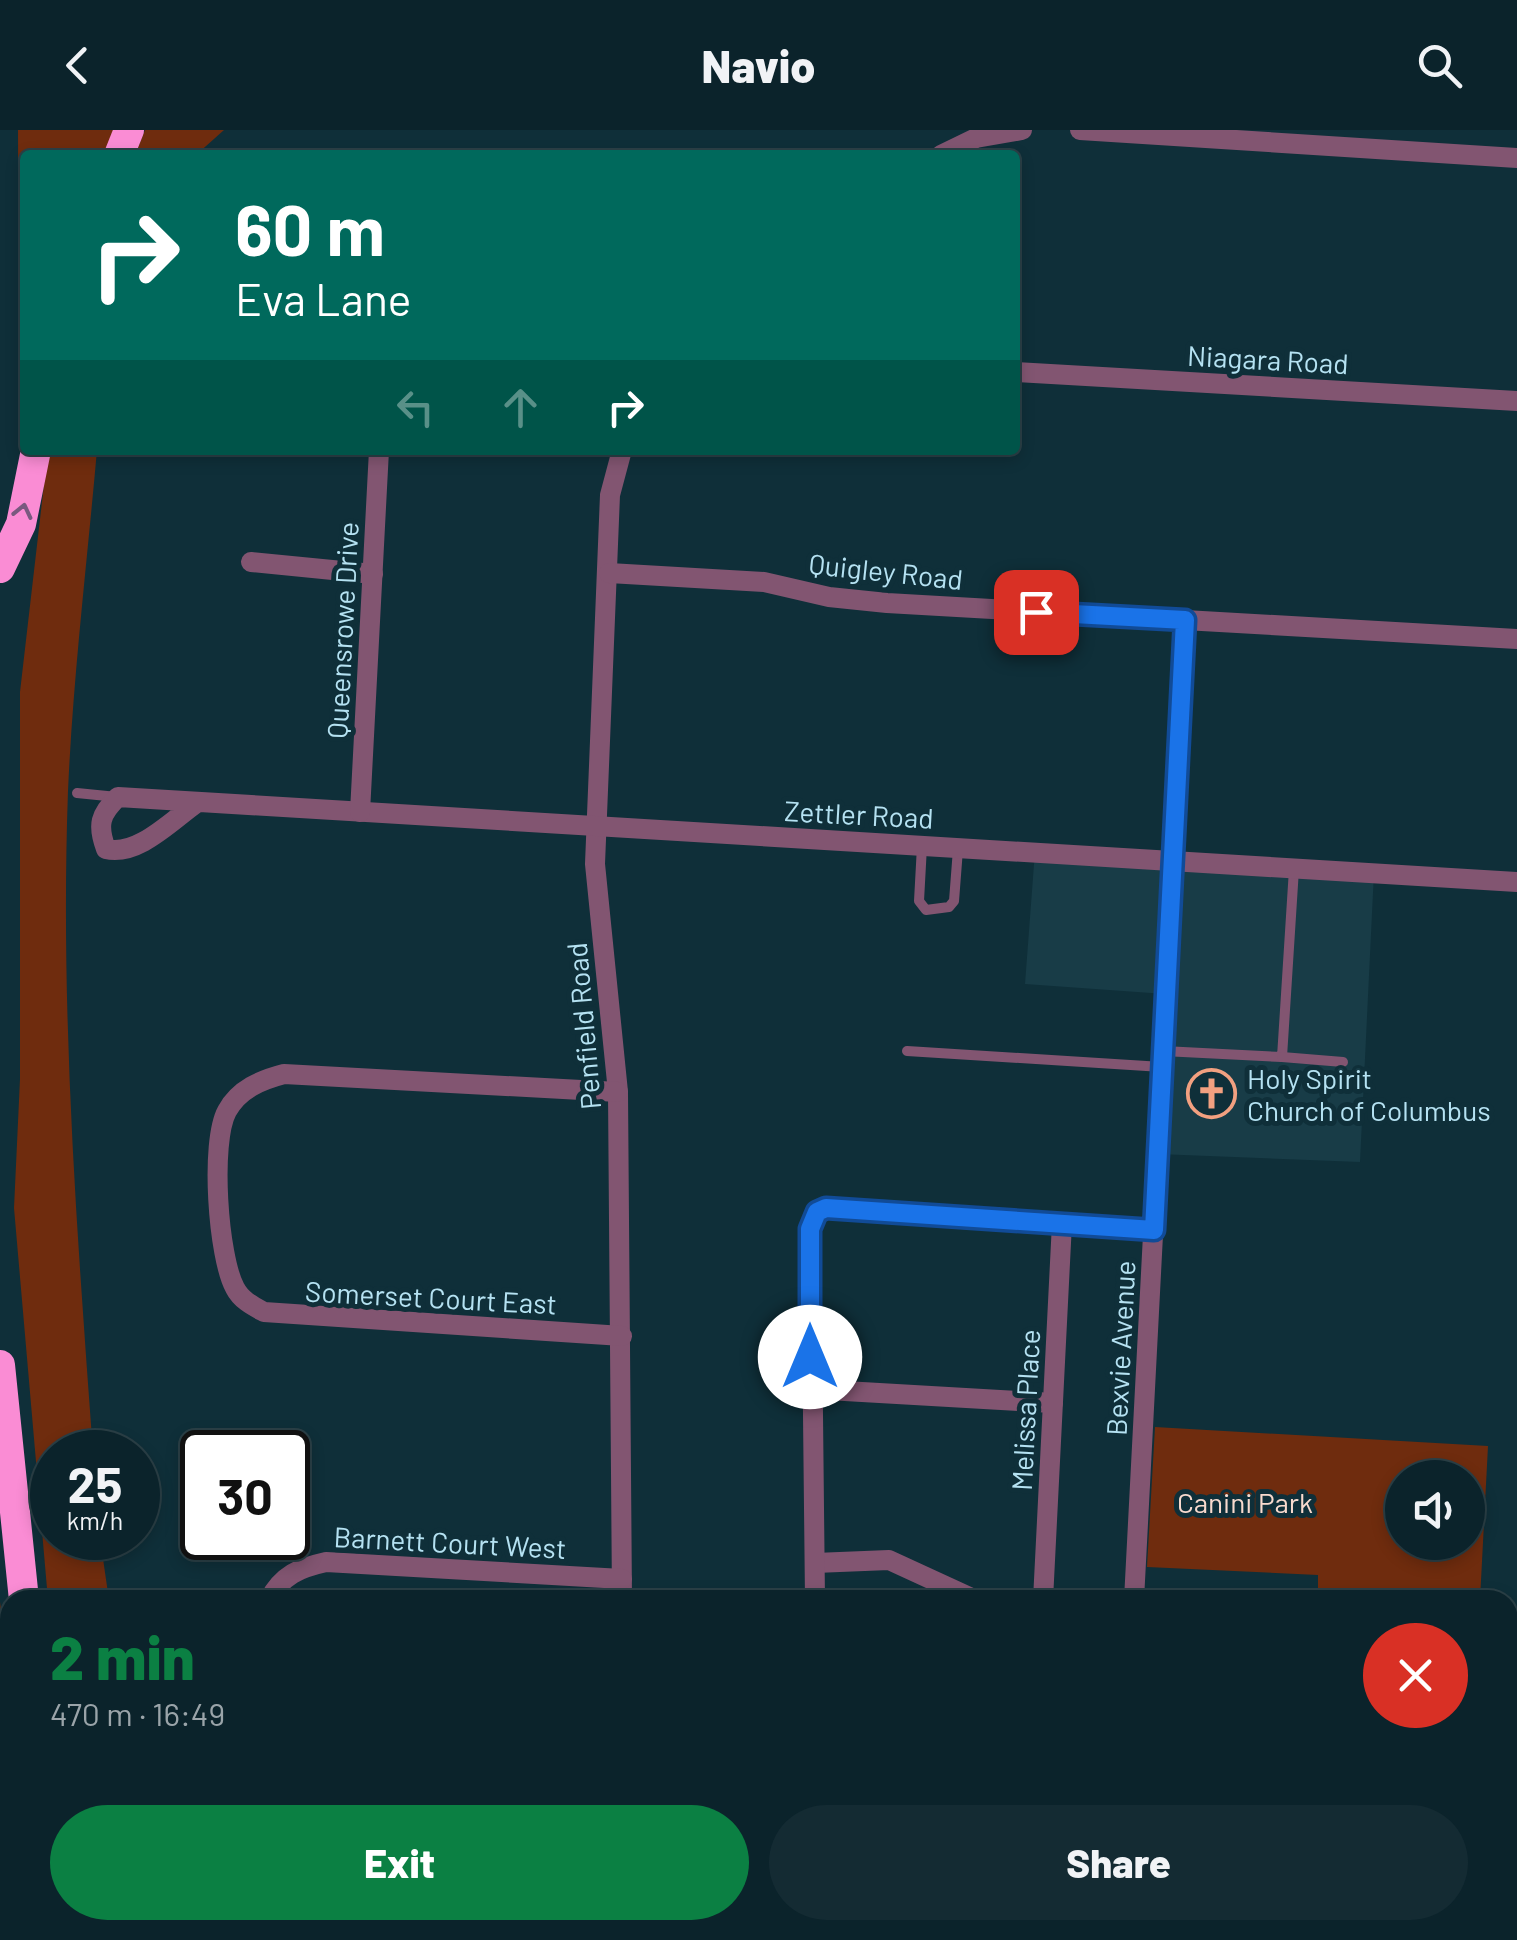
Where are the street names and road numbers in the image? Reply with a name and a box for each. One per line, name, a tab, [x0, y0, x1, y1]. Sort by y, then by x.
street label: Niagara Road	[1186, 338, 1350, 380]
street label: Queensrowe Drive	[319, 521, 365, 739]
street label: Quigley Road	[807, 546, 965, 596]
street label: Zettler Road	[783, 793, 935, 835]
street label: Penfield Road	[559, 941, 607, 1111]
street label: Bexvie Avenue	[1098, 1260, 1142, 1436]
street label: Somerset Court East	[304, 1273, 558, 1321]
street label: Melissa Place	[1004, 1328, 1046, 1492]
street label: Barnett Court West	[333, 1519, 567, 1565]

